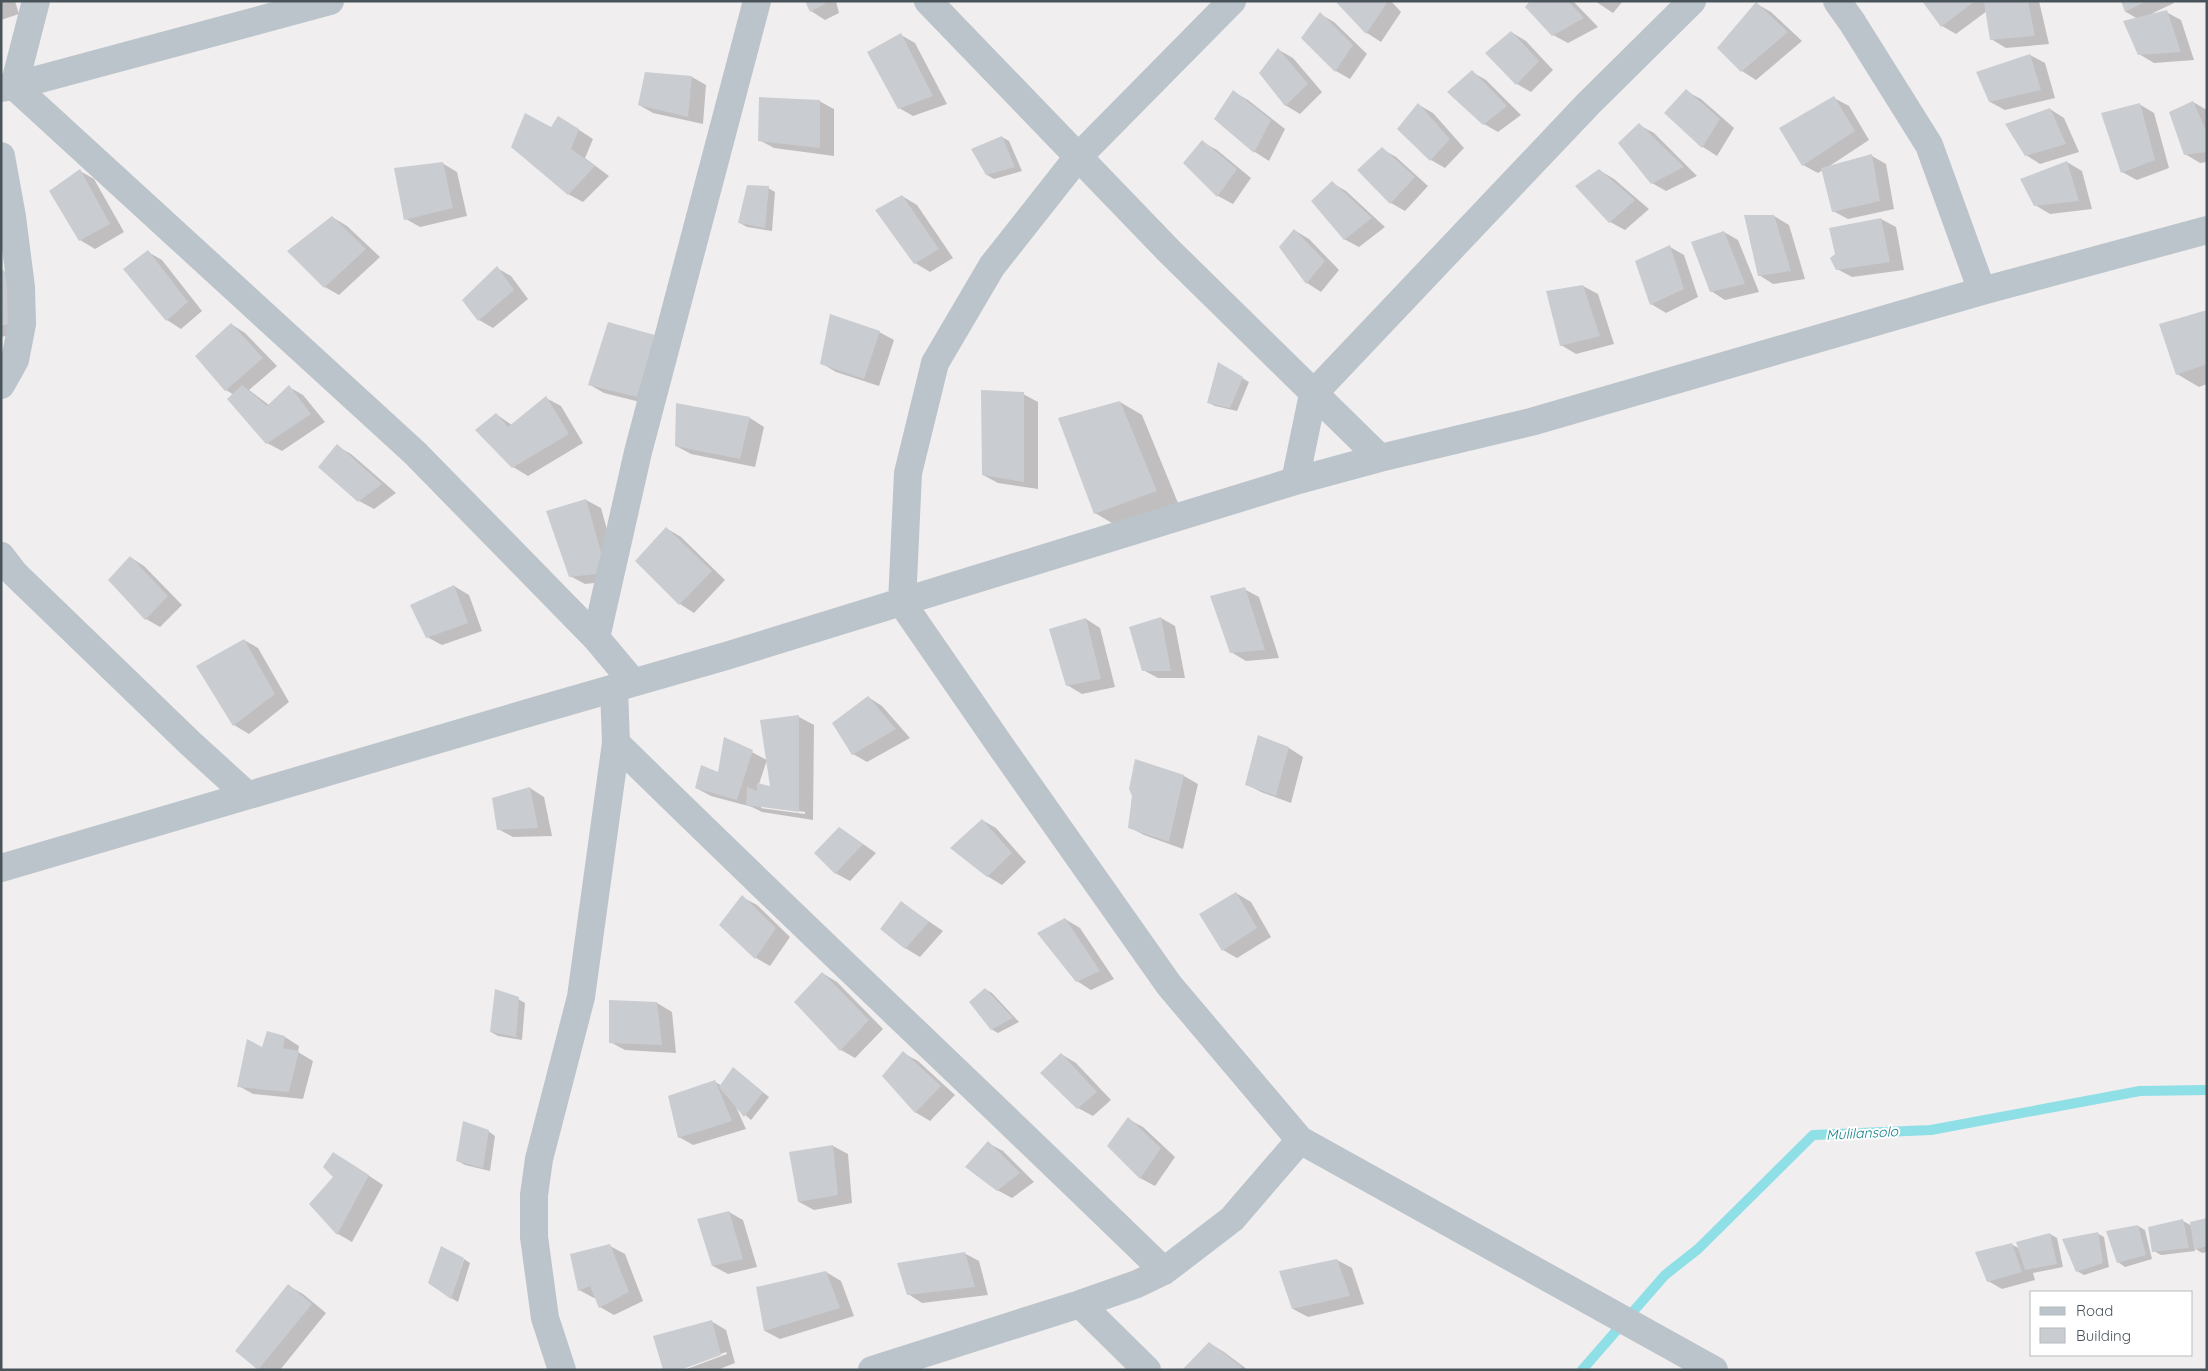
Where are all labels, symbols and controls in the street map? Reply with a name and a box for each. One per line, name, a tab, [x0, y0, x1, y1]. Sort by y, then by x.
water label: Mulilansolo	[1826, 1122, 1899, 1144]
legend	[2030, 1291, 2193, 1356]
text: Road	[2076, 1301, 2113, 1320]
text: Building	[2076, 1326, 2131, 1345]

